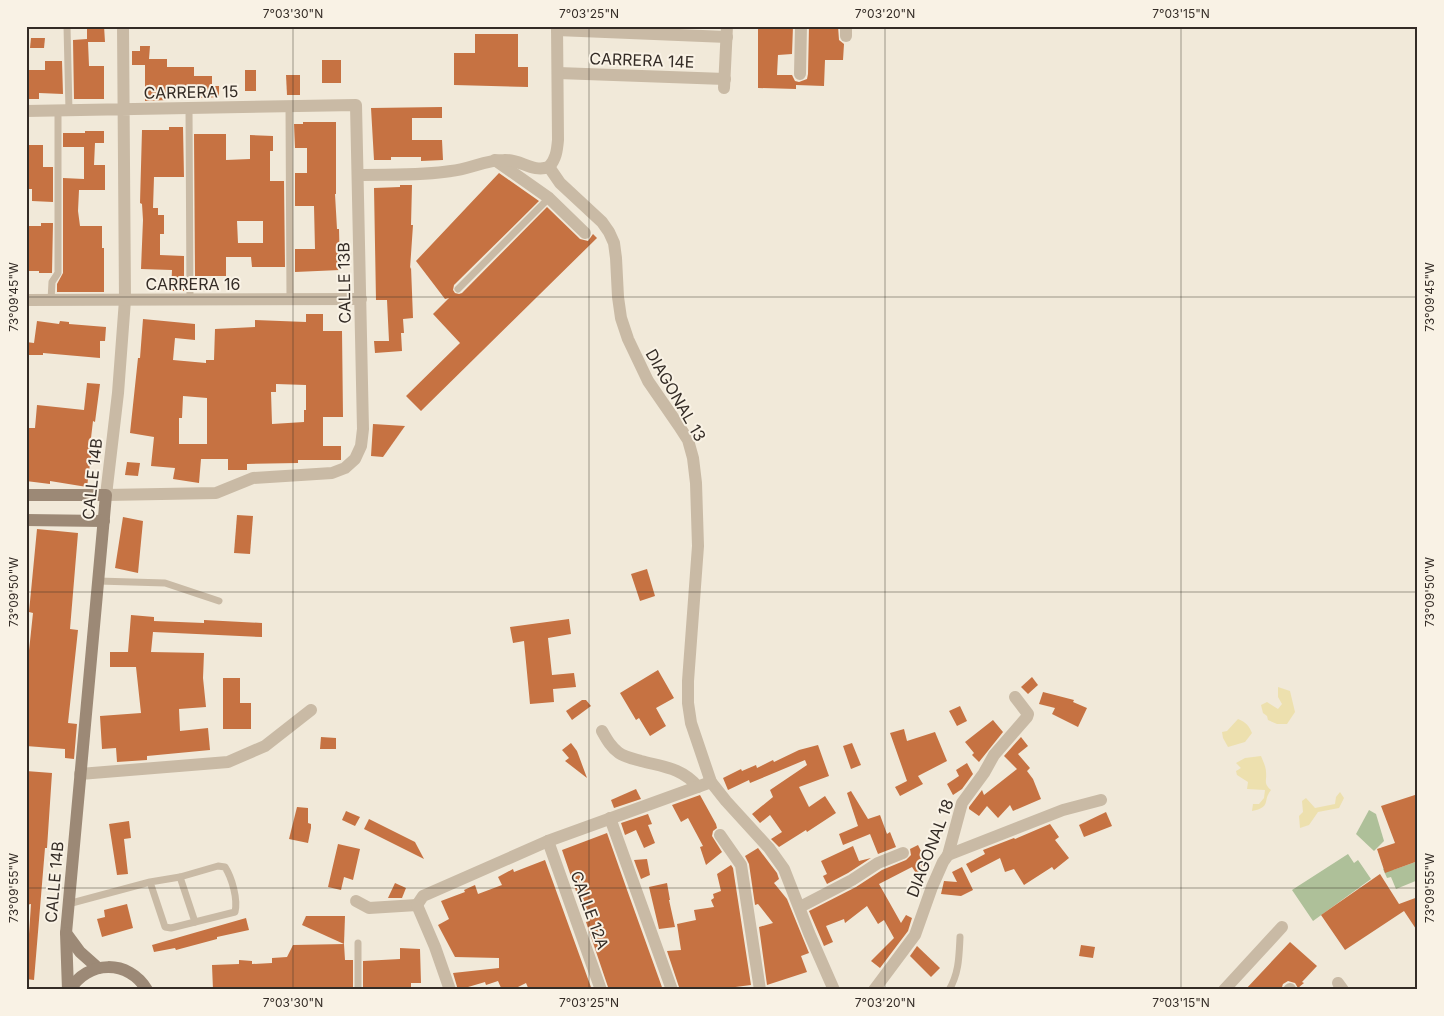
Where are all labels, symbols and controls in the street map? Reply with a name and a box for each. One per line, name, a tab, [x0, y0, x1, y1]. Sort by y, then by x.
text: 7°03'30"N	[263, 6, 323, 21]
text: 7°03'25"N	[559, 6, 619, 21]
text: 7°03'20"N	[855, 6, 915, 21]
text: 7°03'15"N	[1152, 6, 1210, 21]
street label: CARRERA 14E	[589, 48, 695, 72]
street label: CARRERA 15	[143, 81, 239, 103]
street label: CALLE 13B	[333, 242, 355, 324]
text: 73°09'45"W	[6, 262, 21, 332]
text: 73°09'45"W	[1422, 262, 1437, 332]
street label: CARRERA 16	[146, 274, 240, 294]
street label: DIAGONAL 13	[641, 345, 711, 445]
street label: CALLE 14B	[78, 437, 106, 521]
text: 73°09'50"W	[6, 557, 21, 627]
text: 73°09'50"W	[1422, 557, 1437, 627]
street label: DIAGONAL 18	[902, 796, 958, 900]
street label: CALLE 14B	[40, 840, 68, 924]
text: 73°09'55"W	[6, 853, 21, 923]
text: 73°09'55"W	[1422, 853, 1437, 923]
street label: CALLE 12A	[567, 868, 613, 952]
text: 7°03'30"N	[263, 995, 323, 1010]
text: 7°03'25"N	[559, 995, 619, 1010]
text: 7°03'20"N	[855, 995, 915, 1010]
text: 7°03'15"N	[1152, 995, 1210, 1010]

